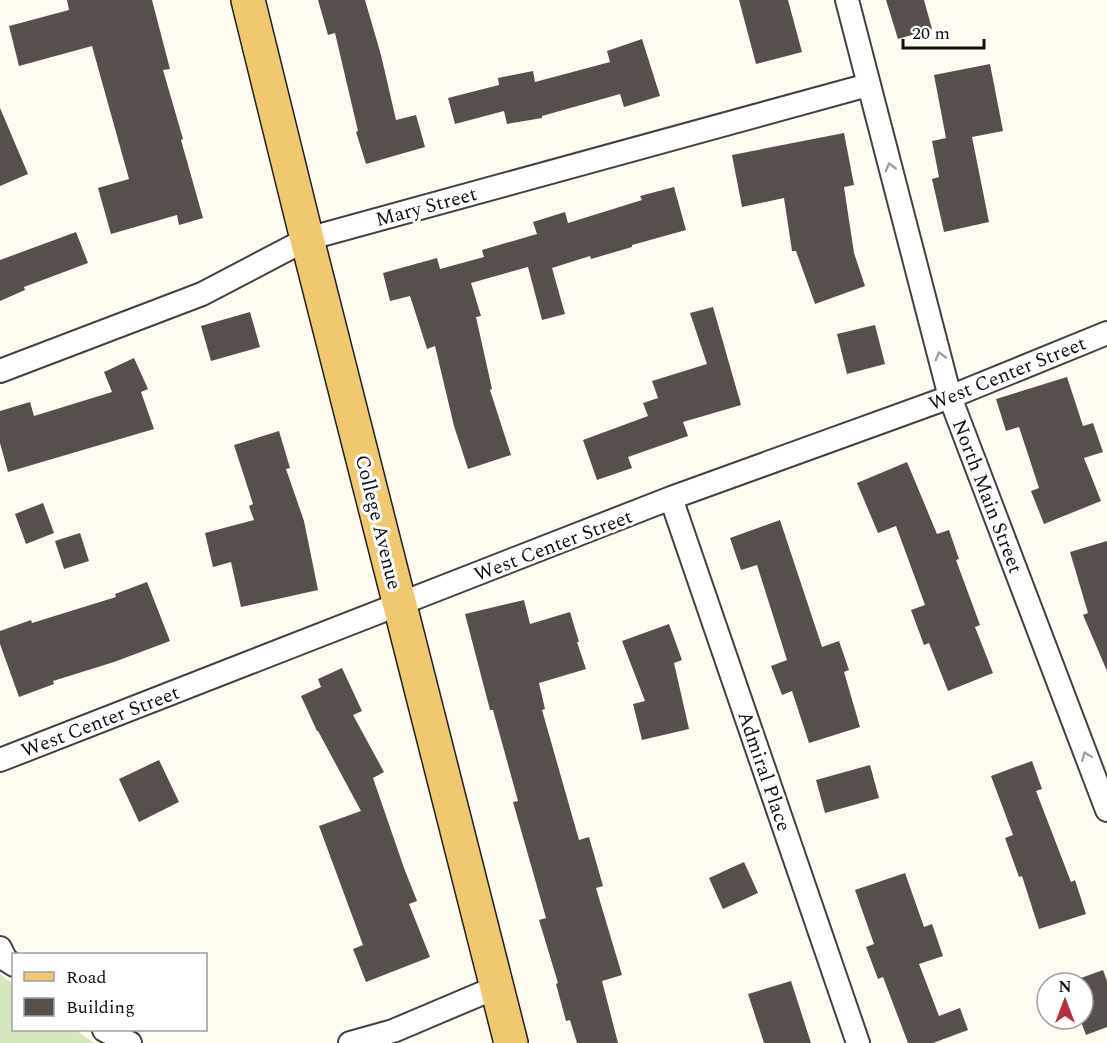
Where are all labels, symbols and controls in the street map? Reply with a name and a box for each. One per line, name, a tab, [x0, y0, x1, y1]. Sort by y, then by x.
scale bar	[903, 12, 984, 50]
text: 20 m	[912, 20, 950, 47]
one-way arrow	[885, 162, 897, 173]
street label: Mary Street	[372, 179, 480, 235]
street label: West Center Street	[924, 329, 1091, 419]
one-way arrow	[934, 351, 947, 361]
street label: North Main Street	[944, 415, 1030, 578]
street label: College Avenue	[347, 452, 409, 593]
street label: West Center Street	[470, 502, 637, 590]
street label: West Center Street	[17, 678, 184, 766]
street label: Admiral Place	[729, 707, 799, 836]
one-way arrow	[1081, 751, 1094, 761]
legend	[12, 953, 207, 1031]
text: Road	[66, 964, 107, 991]
north arrow	[1035, 971, 1095, 1031]
text: N	[1058, 975, 1072, 999]
text: Building	[66, 994, 135, 1021]

